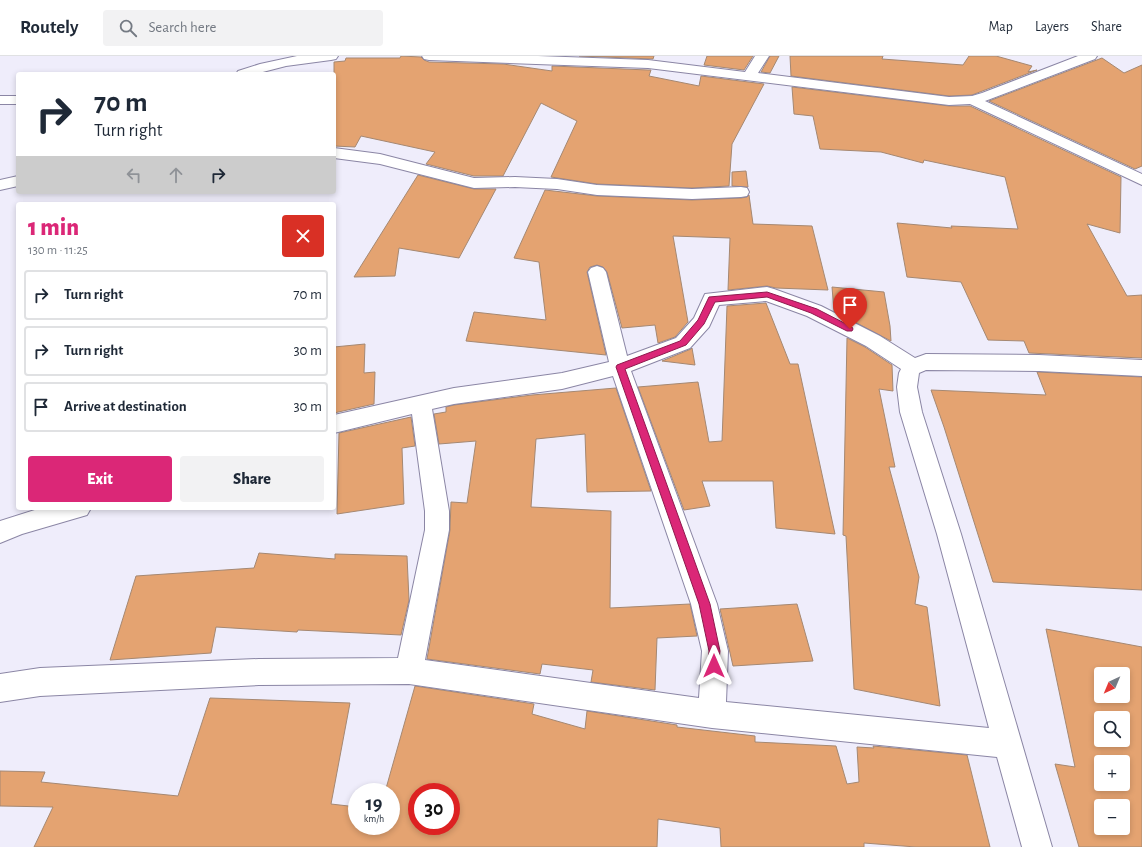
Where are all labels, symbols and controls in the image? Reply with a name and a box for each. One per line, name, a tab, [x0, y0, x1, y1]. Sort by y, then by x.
search box	[103, 10, 383, 46]
icon: search	[117, 17, 139, 39]
text: Routely	[20, 18, 79, 37]
text: Search here	[149, 20, 216, 35]
text: Map	[988, 20, 1013, 34]
text: Layers	[1035, 20, 1069, 34]
text: Share	[1091, 20, 1122, 34]
icon: right	[28, 88, 80, 140]
text: 70 m	[94, 89, 148, 117]
text: Turn right	[94, 122, 163, 140]
icon: left	[123, 164, 145, 186]
icon: ahead	[165, 164, 187, 186]
icon: right	[207, 164, 229, 186]
button: close	[282, 215, 324, 257]
text: 1 min	[28, 216, 79, 240]
text: 130 m · 11:25	[28, 244, 88, 257]
icon: right	[30, 284, 52, 306]
text: Turn right	[64, 287, 123, 302]
text: 70 m	[293, 287, 322, 302]
pin	[833, 288, 867, 329]
icon: arrive	[839, 294, 861, 316]
icon: right	[30, 340, 52, 362]
text: Turn right	[64, 343, 123, 358]
text: 30 m	[293, 343, 322, 358]
icon: arrive	[30, 396, 52, 418]
text: Arrive at destination	[64, 399, 187, 414]
text: 30 m	[293, 399, 322, 414]
button: Exit	[28, 456, 172, 502]
button: Share	[180, 456, 324, 502]
position arrow	[693, 645, 735, 687]
north arrow	[1094, 667, 1130, 703]
map controls	[1094, 667, 1130, 835]
button: search	[1094, 711, 1130, 747]
button: +	[1094, 755, 1130, 791]
speed limit sign: 30	[408, 783, 460, 835]
text: 19	[366, 794, 382, 814]
button: −	[1094, 799, 1130, 835]
text: km/h	[364, 814, 384, 824]

